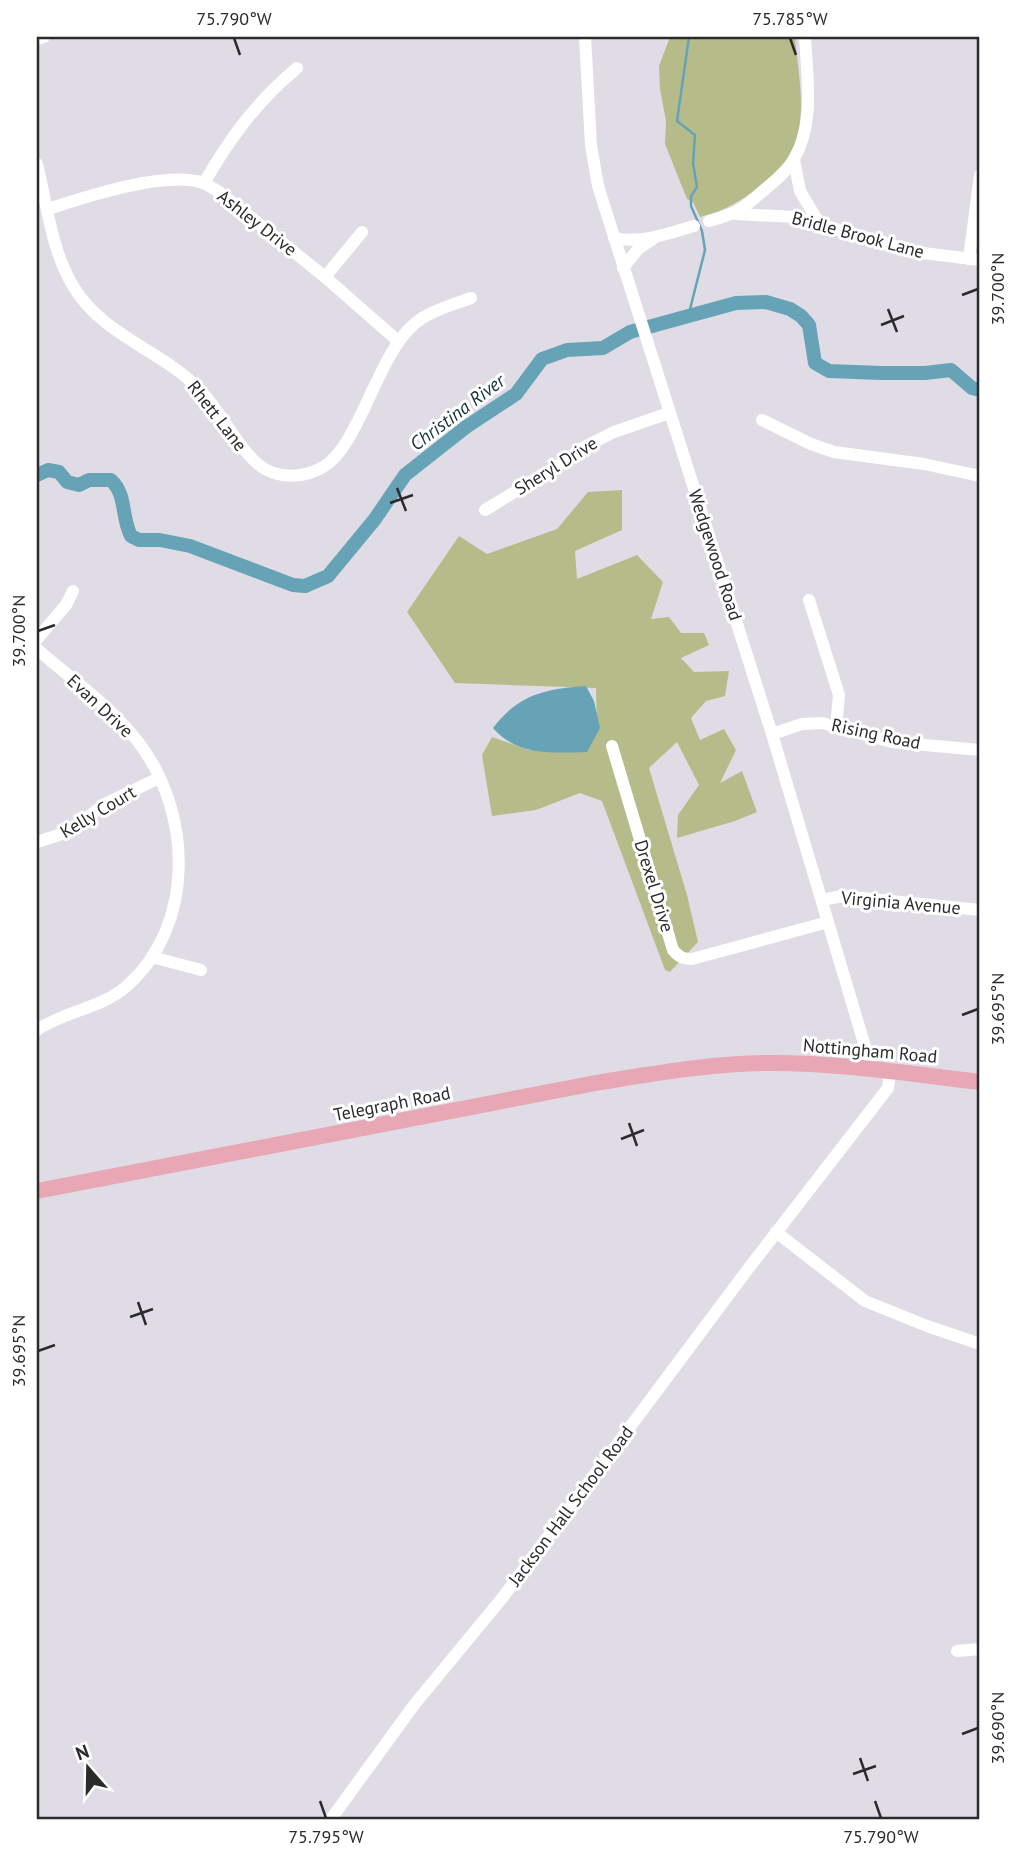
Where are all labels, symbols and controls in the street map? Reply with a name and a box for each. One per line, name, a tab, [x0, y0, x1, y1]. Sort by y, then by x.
text: 75.790°W	[196, 7, 272, 30]
text: 75.785°W	[752, 7, 828, 30]
street label: Ashley Drive	[213, 184, 302, 261]
street label: Bridle Brook Lane	[789, 206, 927, 263]
text: 39.700°N	[986, 253, 1009, 325]
water label: Christina River	[405, 367, 511, 456]
street label: Rhett Lane	[183, 376, 252, 456]
street label: Sheryl Drive	[510, 431, 601, 500]
street label: Wedgewood Road	[683, 486, 748, 623]
text: 39.700°N	[7, 595, 30, 667]
street label: Evan Drive	[62, 669, 138, 742]
street label: Rising Road	[830, 713, 923, 754]
street label: Kelly Court	[56, 780, 140, 843]
street label: Drexel Drive	[630, 837, 679, 935]
street label: Virginia Avenue	[839, 886, 962, 919]
text: 39.695°N	[986, 973, 1009, 1045]
street label: Nottingham Road	[802, 1033, 938, 1068]
street label: Telegraph Road	[332, 1081, 452, 1126]
text: 39.695°N	[7, 1315, 30, 1387]
street label: Jackson Hall School Road	[502, 1421, 638, 1591]
text: 39.690°N	[986, 1692, 1009, 1764]
north arrow	[52, 1734, 122, 1804]
text: N	[72, 1739, 92, 1765]
text: 75.795°W	[288, 1825, 364, 1848]
text: 75.790°W	[843, 1825, 919, 1848]

